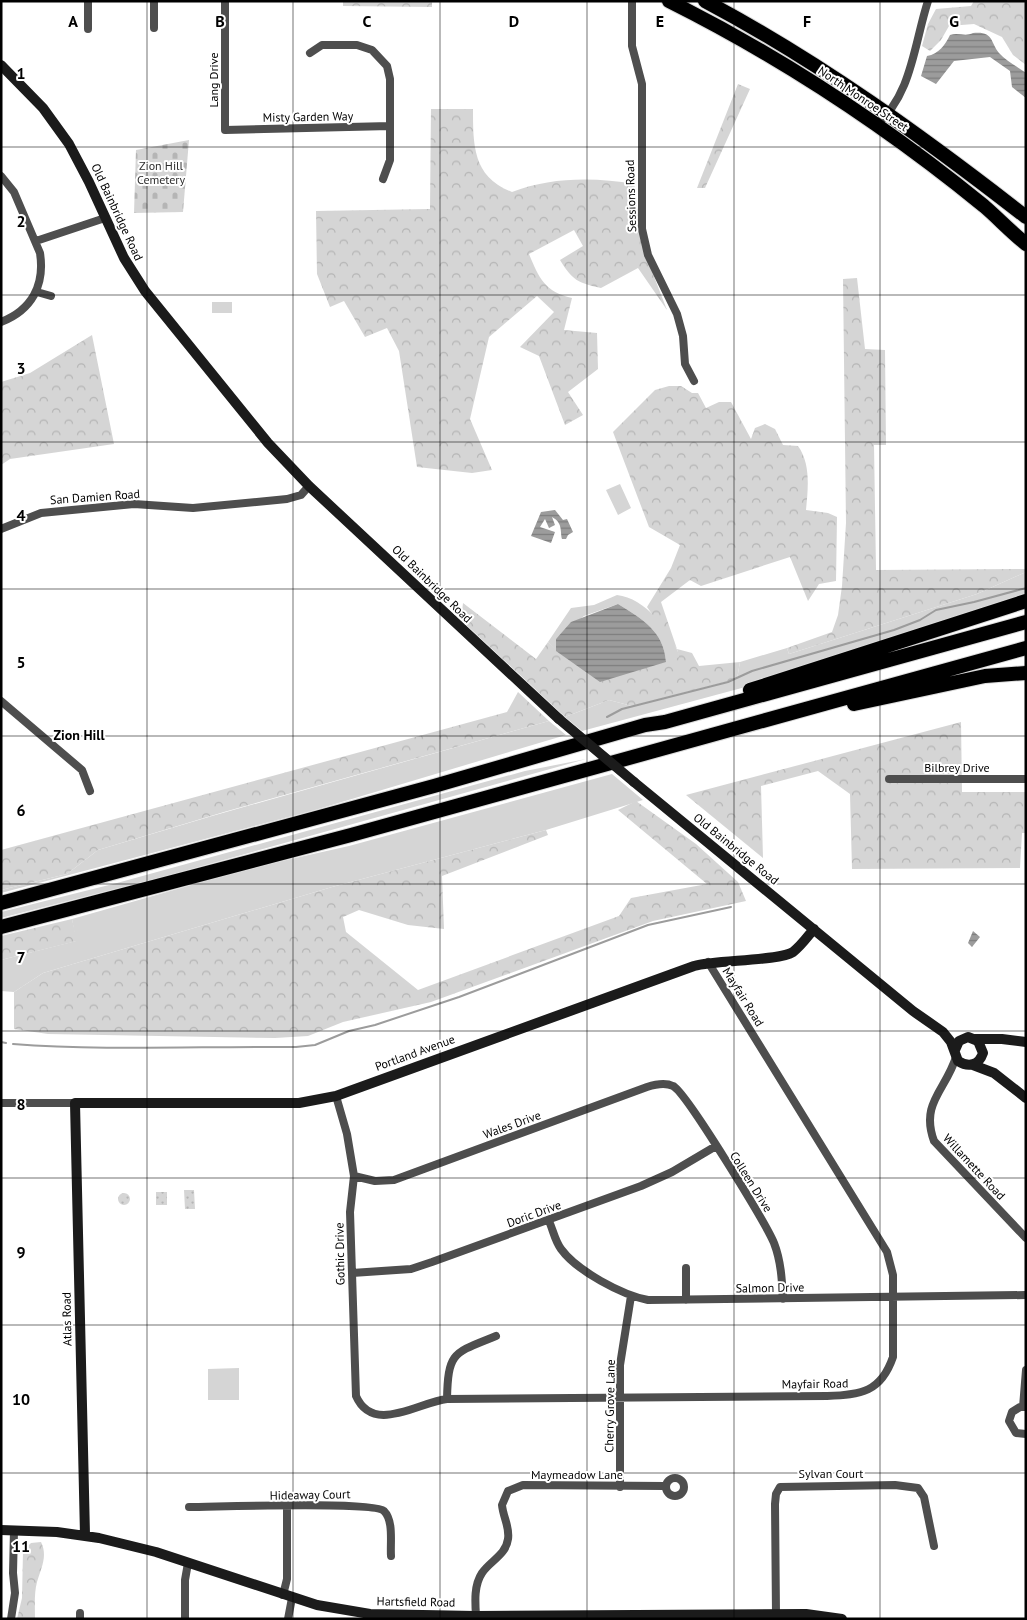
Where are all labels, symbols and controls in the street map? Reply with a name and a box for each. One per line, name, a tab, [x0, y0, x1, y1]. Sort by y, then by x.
text: A	[68, 11, 78, 31]
text: B	[215, 11, 225, 31]
text: C	[363, 11, 372, 31]
text: D	[509, 11, 519, 31]
text: E	[656, 11, 664, 31]
text: F	[803, 11, 811, 31]
text: G	[949, 11, 959, 31]
street label: Lang Drive	[206, 52, 221, 108]
text: 1	[16, 63, 26, 83]
street label: North Monroe Street	[815, 63, 911, 134]
street label: Misty Garden Way	[263, 108, 354, 125]
park label: Zion Hill Cemetery	[137, 158, 185, 187]
street label: Sessions Road	[622, 160, 639, 232]
street label: Old Bainbridge Road	[88, 161, 147, 263]
text: 2	[16, 211, 26, 231]
text: 3	[16, 358, 26, 378]
street label: San Damien Road	[49, 486, 140, 507]
text: 4	[16, 505, 26, 525]
street label: Old Bainbridge Road	[389, 542, 476, 626]
text: 5	[16, 652, 26, 672]
district label: Zion Hill	[53, 726, 105, 744]
street label: Bilbrey Drive	[924, 760, 990, 775]
text: 6	[16, 800, 26, 820]
street label: Old Bainbridge Road	[691, 810, 782, 888]
text: 7	[16, 947, 26, 967]
street label: Mayfair Road	[719, 964, 767, 1029]
street label: Portland Avenue	[373, 1031, 457, 1074]
text: 8	[16, 1094, 26, 1114]
street label: Wales Drive	[481, 1107, 543, 1142]
street label: Willamette Road	[940, 1131, 1009, 1203]
street label: Colleen Drive	[727, 1149, 776, 1215]
street label: Doric Drive	[505, 1197, 563, 1230]
street label: Gothic Drive	[331, 1222, 348, 1286]
text: 9	[16, 1242, 26, 1262]
street label: Salmon Drive	[736, 1279, 804, 1296]
street label: Atlas Road	[59, 1292, 74, 1346]
street label: Cherry Grove Lane	[601, 1359, 618, 1453]
street label: Mayfair Road	[781, 1375, 848, 1392]
text: 10	[12, 1389, 30, 1409]
street label: Sylvan Court	[799, 1466, 863, 1481]
street label: Maymeadow Lane	[531, 1467, 623, 1482]
street label: Hideaway Court	[269, 1486, 350, 1503]
text: 11	[12, 1536, 30, 1556]
street label: Hartsfield Road	[377, 1593, 456, 1610]

